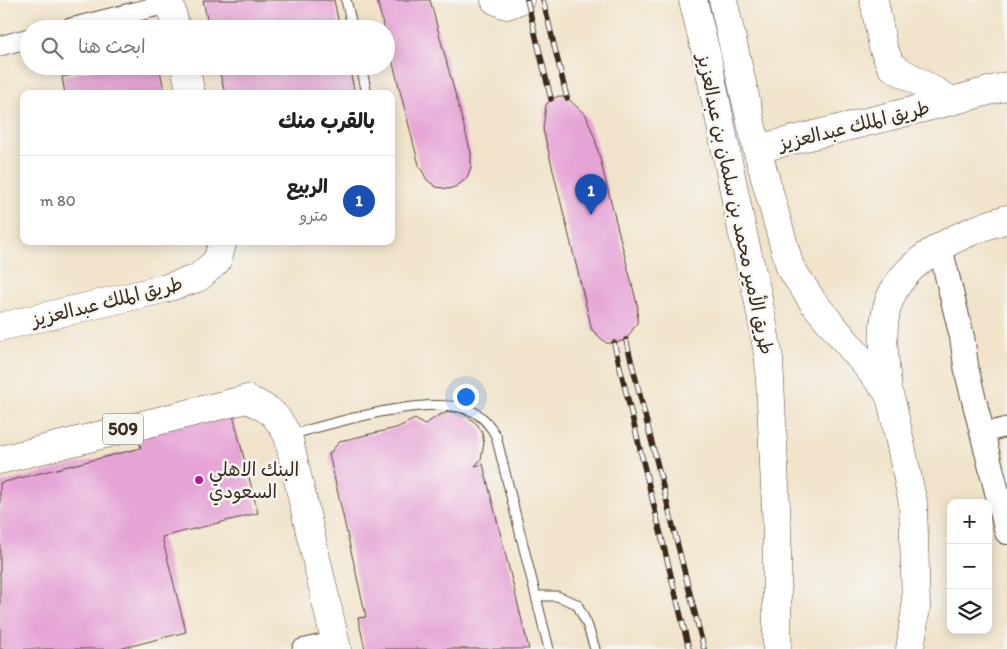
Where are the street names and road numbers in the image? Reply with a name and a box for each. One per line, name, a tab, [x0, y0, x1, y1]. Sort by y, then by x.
street label: طريق الأمير محمد بن سلمان بن عبدالعزيز	[692, 50, 780, 357]
street label: طريق الملك عبدالعزيز	[774, 96, 932, 156]
street label: طريق الملك عبدالعزيز	[27, 272, 185, 332]
road number: 509	[103, 414, 143, 444]

